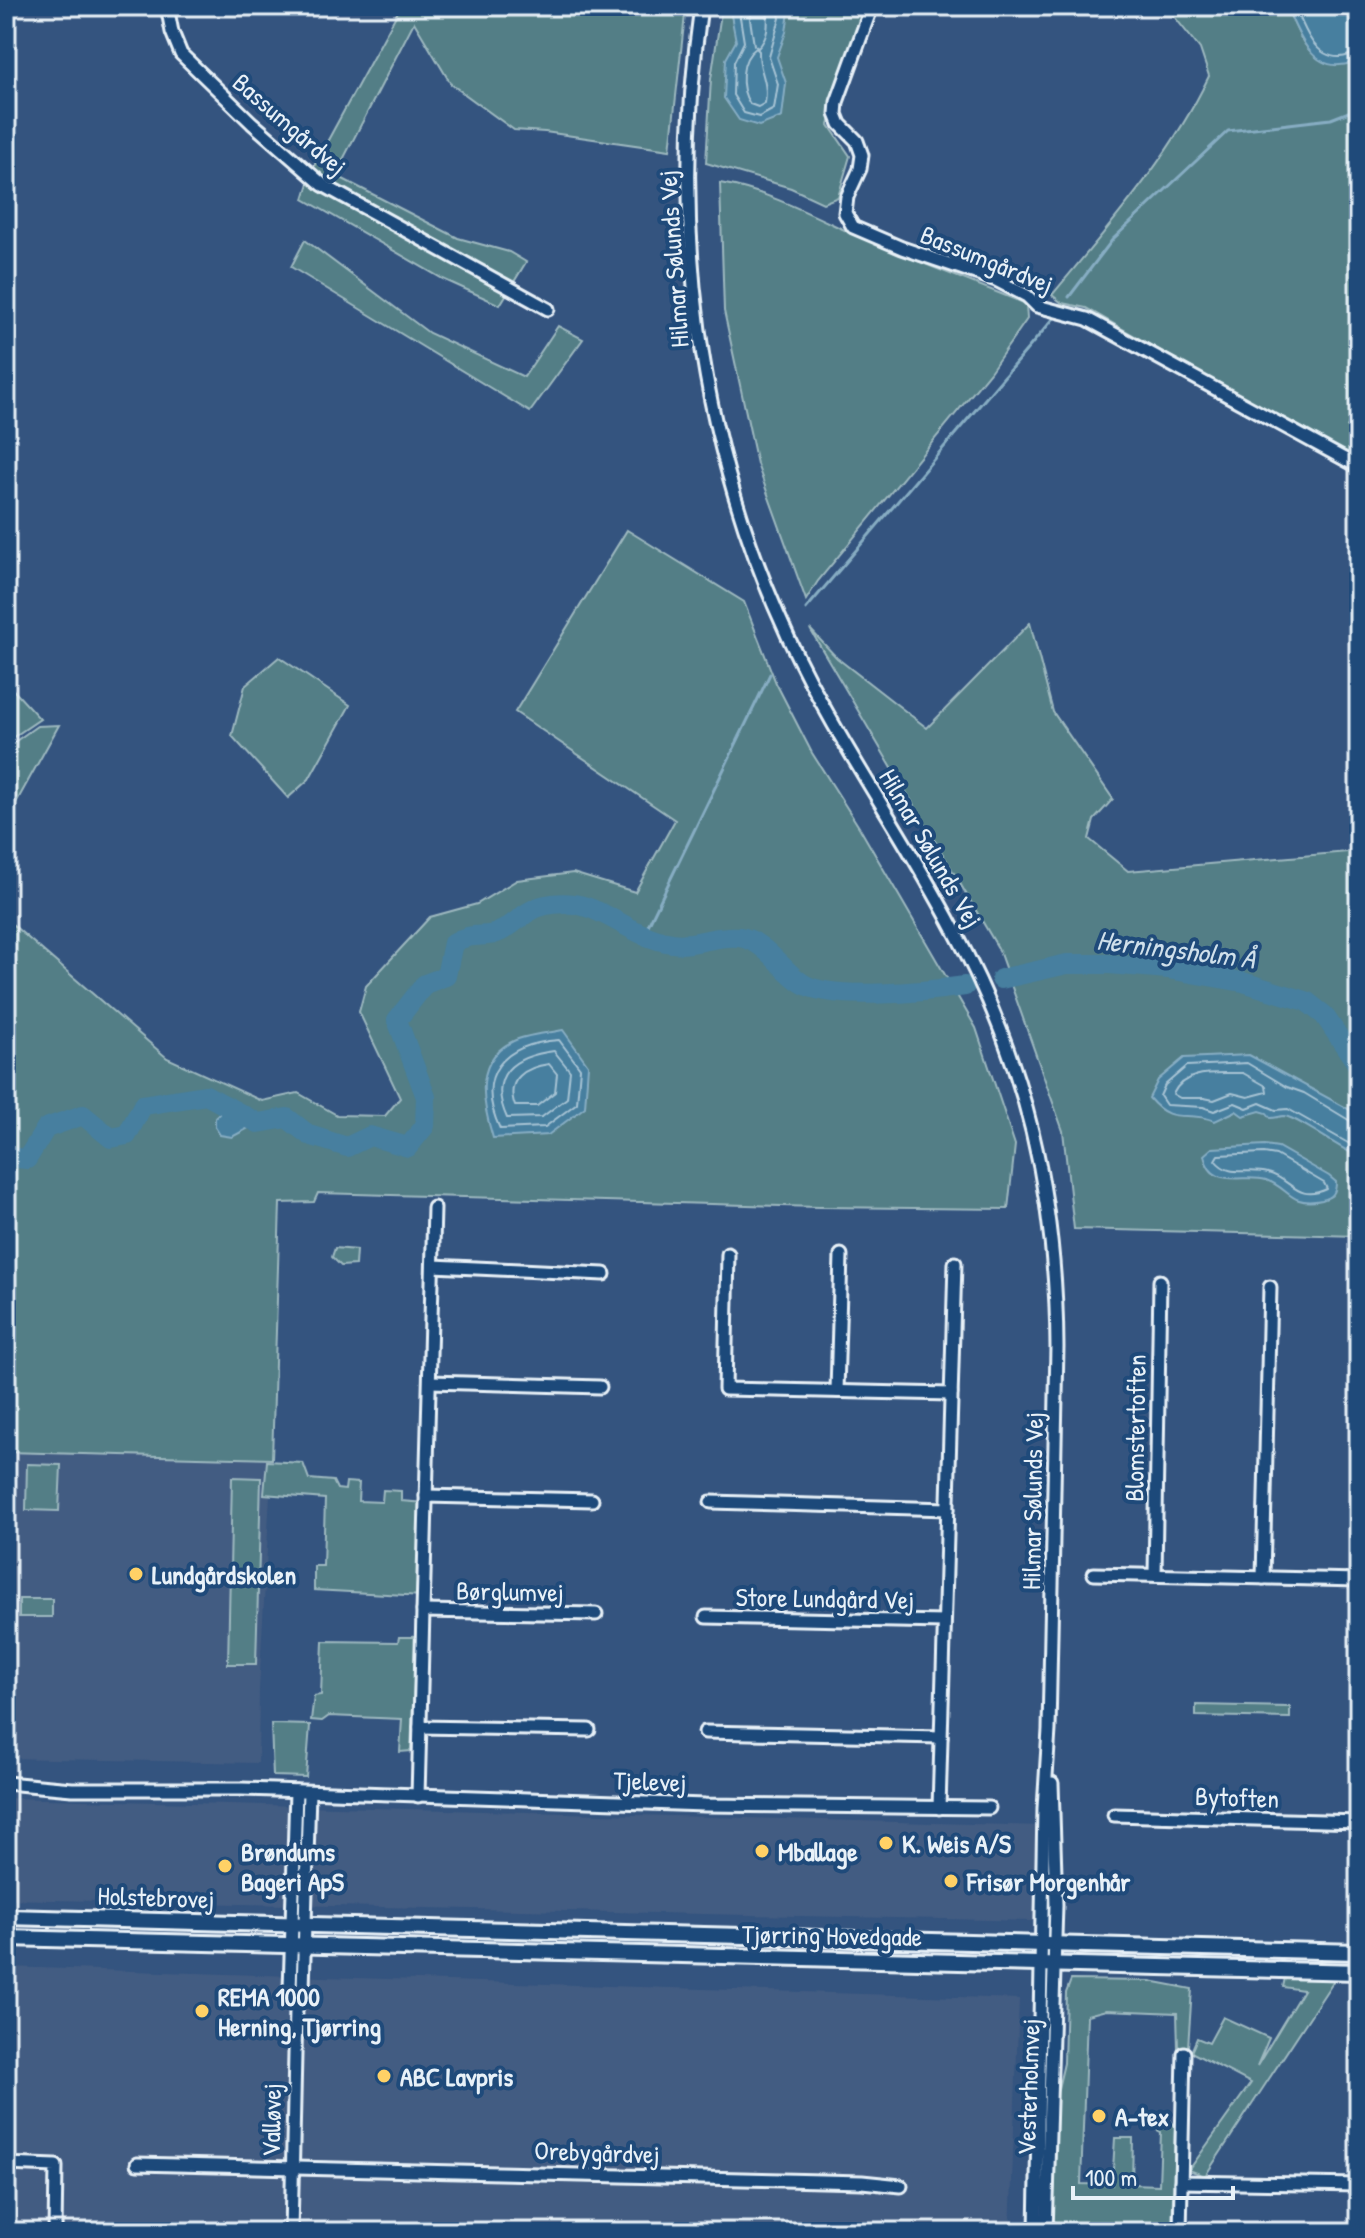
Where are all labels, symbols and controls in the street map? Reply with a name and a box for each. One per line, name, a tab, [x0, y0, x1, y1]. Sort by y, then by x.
street label: Bassumgårdvej	[226, 65, 354, 183]
street label: Hilmar Sølunds Vej	[649, 169, 697, 349]
street label: Bassumgårdvej	[915, 217, 1059, 301]
street label: Hilmar Sølunds Vej	[871, 762, 991, 934]
water label: Herningsholm Å	[1095, 920, 1260, 978]
street label: Blomstertoften	[1116, 1354, 1154, 1502]
street label: Hilmar Sølunds Vej	[1013, 1412, 1051, 1590]
place label: Lundgårdskolen	[152, 1557, 296, 1593]
marker: Lundgårdskolen	[127, 1565, 145, 1583]
street label: Børglumvej	[456, 1573, 564, 1609]
street label: Store Lundgård Vej	[735, 1579, 915, 1617]
street label: Tjelevej	[613, 1762, 687, 1800]
street label: Bytoften	[1194, 1778, 1280, 1816]
place label: K. Weis A/S	[902, 1826, 1011, 1861]
place label: Brøndums Bageri ApS	[241, 1834, 344, 1900]
place label: Mballage	[778, 1834, 858, 1870]
marker: K. Weis A/S	[877, 1834, 895, 1852]
marker: Mballage	[753, 1842, 771, 1860]
marker: Brøndums Bageri ApS	[216, 1857, 234, 1875]
place label: Frisør Morgenhår	[966, 1864, 1131, 1900]
marker: Frisør Morgenhår	[942, 1872, 960, 1890]
street label: Holstebrovej	[97, 1877, 215, 1917]
street label: Tjørring Hovedgade	[742, 1916, 922, 1954]
place label: REMA 1000 Herning, Tjørring	[218, 1979, 381, 2045]
marker: REMA 1000 Herning, Tjørring	[193, 2002, 211, 2020]
street label: Vesterholmvej	[1008, 2018, 1048, 2156]
place label: ABC Lavpris	[400, 2059, 513, 2095]
marker: ABC Lavpris	[375, 2067, 393, 2085]
street label: Valløvej	[253, 2083, 289, 2157]
place label: A-tex	[1115, 2099, 1169, 2134]
marker: A-tex	[1090, 2107, 1108, 2125]
street label: Orebygårdvej	[534, 2132, 660, 2172]
scale bar	[1073, 2150, 1233, 2200]
text: 100 m	[1085, 2161, 1137, 2193]

